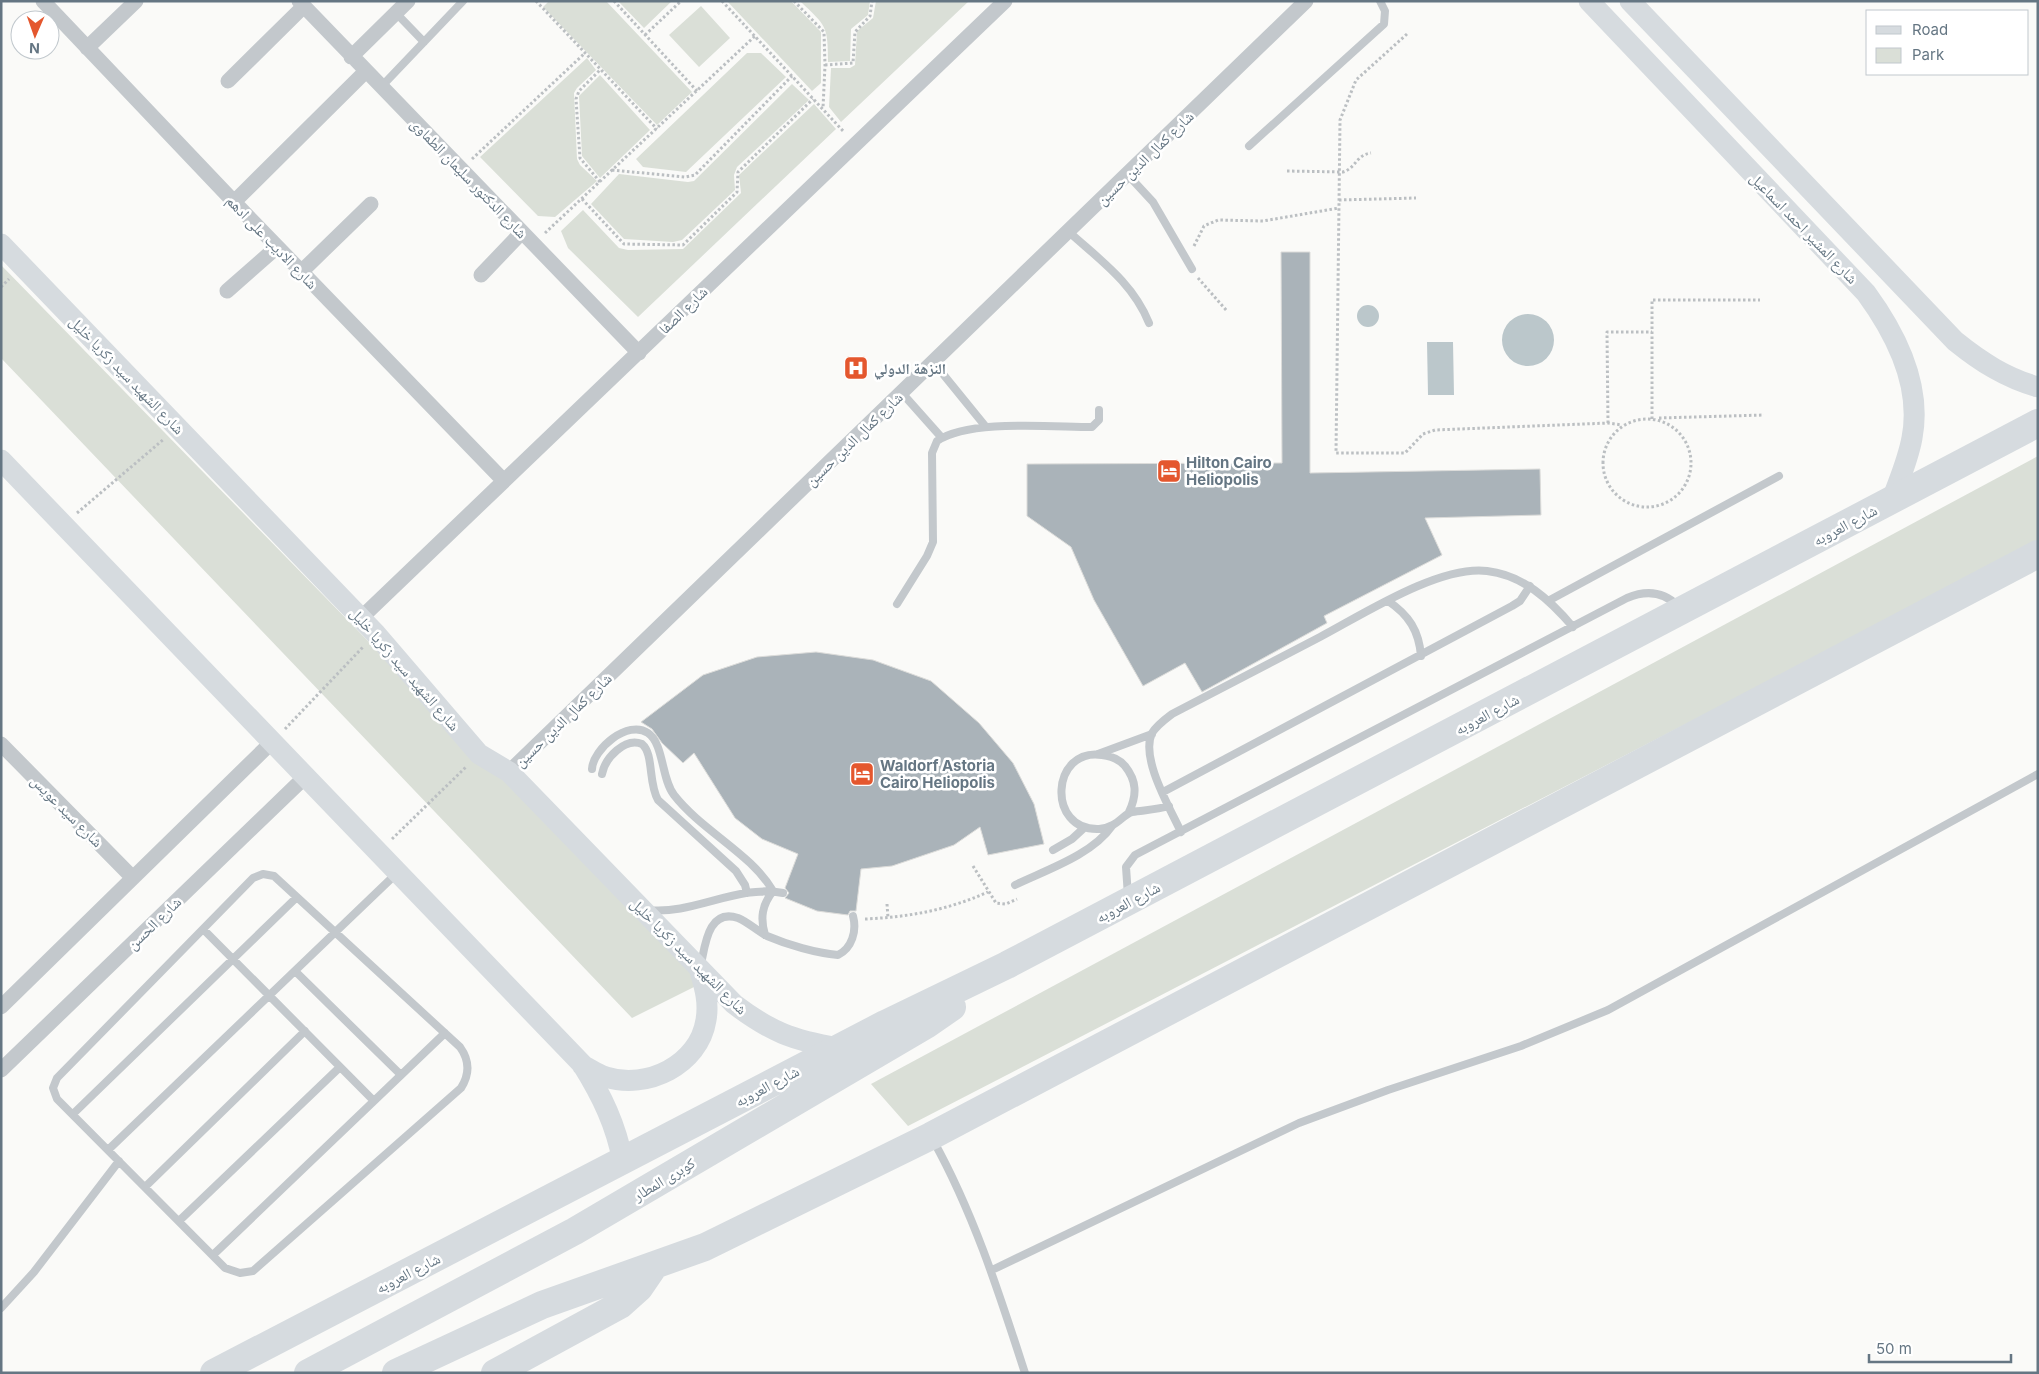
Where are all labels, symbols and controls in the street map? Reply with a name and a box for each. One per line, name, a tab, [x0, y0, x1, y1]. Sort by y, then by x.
north arrow	[10, 10, 60, 60]
legend	[1866, 10, 2029, 75]
text: Road	[1912, 20, 1948, 39]
text: N	[29, 40, 40, 57]
text: Park	[1912, 45, 1945, 64]
street label: شارع كمال الدين حسين	[1092, 107, 1198, 210]
street label: شارع الدكتور سليمان الطماوى	[406, 114, 531, 243]
street label: شارع المشير احمد اسماعيل	[1745, 168, 1862, 288]
street label: شارع الاديب على ادهم	[222, 191, 322, 294]
street label: شارع الصفا	[655, 282, 712, 339]
street label: شارع الشهيد سيد زكريا خليل	[65, 312, 189, 439]
hospital icon: النزهة الدولي	[843, 355, 869, 381]
place label: النزهة الدولي	[874, 359, 946, 380]
street label: شارع كمال الدين حسين	[801, 388, 907, 491]
place label: Hilton Cairo Heliopolis	[1186, 453, 1272, 489]
hotel icon: Hilton Cairo Heliopolis	[1156, 458, 1182, 484]
street label: شارع العروبه	[1810, 500, 1881, 551]
street label: شارع الشهيد سيد زكريا خليل	[346, 603, 464, 735]
street label: شارع كمال الدين حسين	[510, 669, 616, 772]
street label: شارع العروبه	[1452, 689, 1523, 740]
place label: Waldorf Astoria Cairo Heliopolis	[880, 756, 995, 792]
hotel icon: Waldorf Astoria Cairo Heliopolis	[849, 761, 875, 787]
street label: شارع سيد عويس	[26, 771, 107, 852]
street label: شارع العروبه	[1093, 877, 1164, 928]
street label: شارع الحسن	[123, 892, 186, 954]
street label: شارع الشهيد سيد زكريا خليل	[626, 894, 751, 1019]
street label: شارع العروبه	[732, 1061, 803, 1112]
street label: كوبرى المطار	[629, 1153, 699, 1206]
street label: شارع العروبه	[373, 1249, 444, 1298]
scale bar	[1869, 1332, 2012, 1364]
text: 50 m	[1876, 1339, 1912, 1358]

